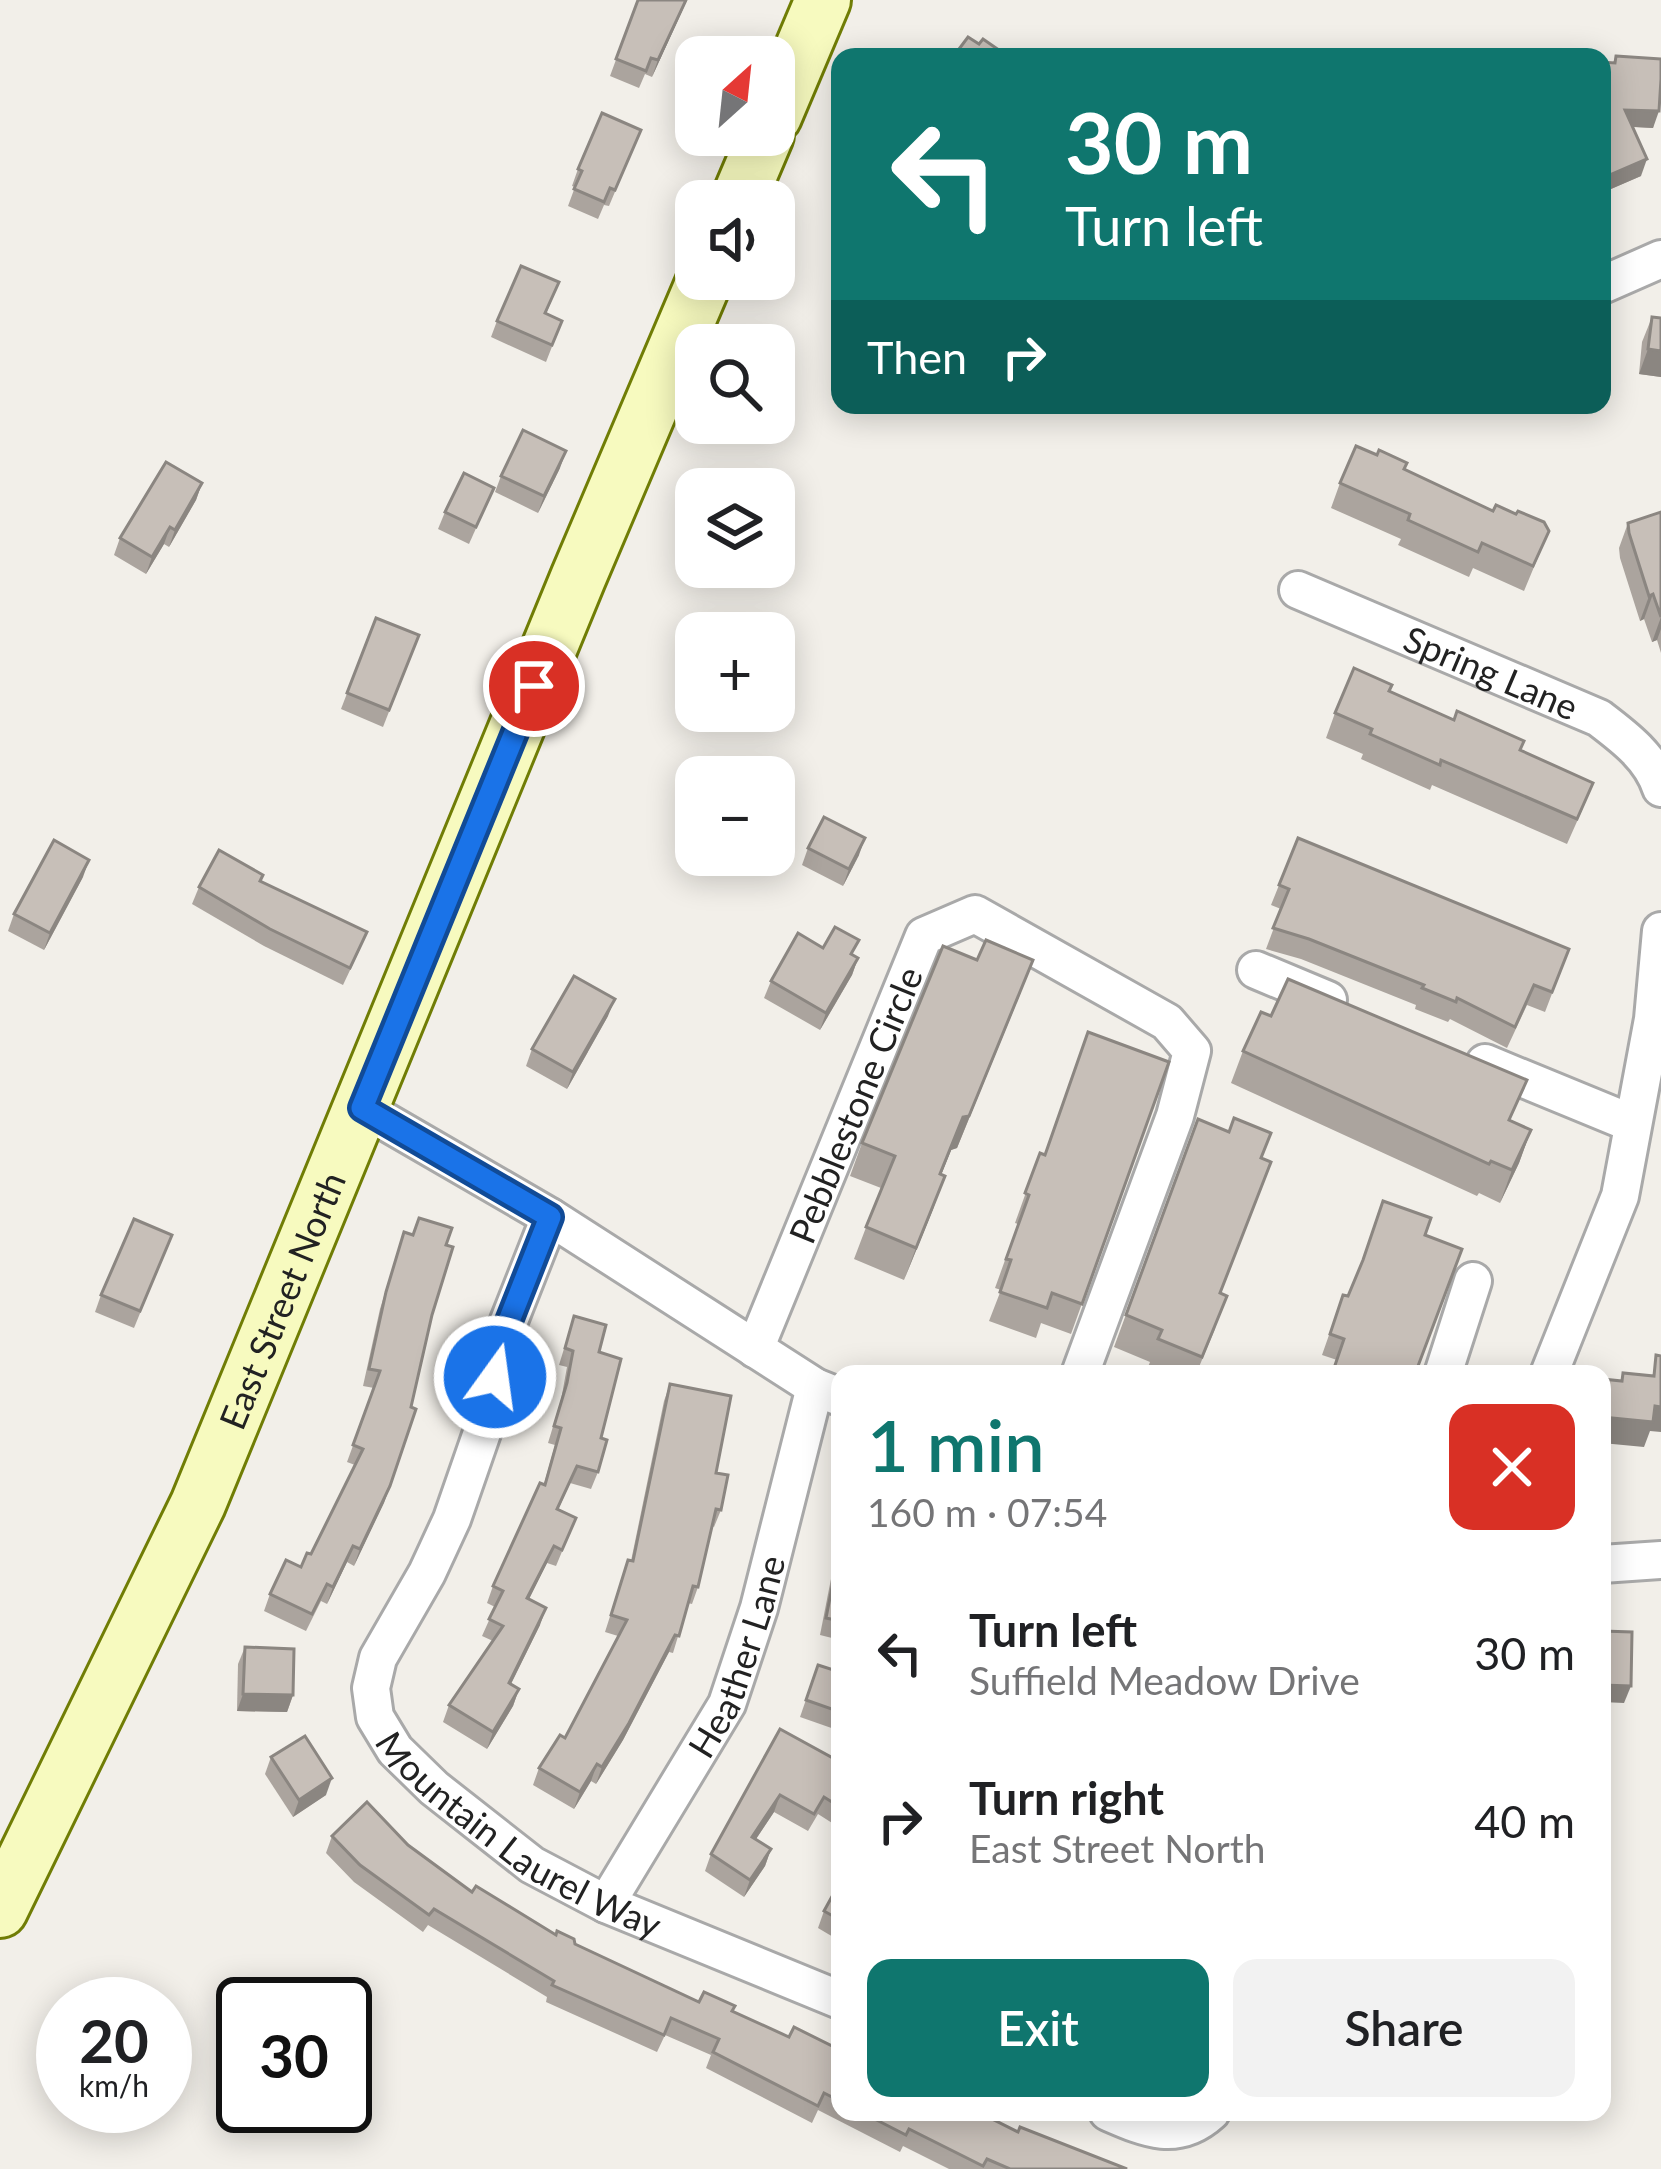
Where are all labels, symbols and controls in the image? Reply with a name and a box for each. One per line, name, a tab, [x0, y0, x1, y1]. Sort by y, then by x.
north arrow	[675, 36, 795, 156]
map controls	[675, 36, 795, 876]
text: 30 m	[1065, 91, 1253, 192]
icon: left	[867, 96, 1023, 252]
button: sound	[675, 180, 795, 300]
text: Turn left	[1065, 193, 1263, 258]
button: search	[675, 324, 795, 444]
icon: right	[991, 324, 1057, 390]
text: Then	[867, 330, 967, 384]
button: layers	[675, 468, 795, 588]
button: +	[675, 612, 795, 732]
street label: Spring Lane	[1398, 616, 1585, 729]
pin	[483, 635, 585, 737]
icon: arrive	[501, 653, 567, 719]
button: −	[675, 756, 795, 876]
street label: Pebblestone Circle	[779, 960, 931, 1249]
street label: East Street North	[209, 1165, 354, 1435]
position arrow	[432, 1314, 558, 1440]
text: 1 min	[867, 1401, 1045, 1487]
button: close	[1449, 1404, 1575, 1530]
text: 160 m · 07:54	[867, 1489, 1107, 1535]
street label: Heather Lane	[678, 1551, 793, 1765]
text: Turn left	[969, 1603, 1137, 1657]
icon: left	[867, 1620, 933, 1686]
text: 30 m	[1474, 1626, 1575, 1680]
text: Suffield Meadow Drive	[969, 1657, 1360, 1703]
street label: Mountain Laurel Way	[367, 1723, 668, 1947]
text: Turn right	[969, 1771, 1164, 1825]
icon: right	[867, 1788, 933, 1854]
text: 40 m	[1474, 1794, 1575, 1848]
text: East Street North	[969, 1825, 1265, 1871]
button: Exit	[867, 1959, 1209, 2097]
button: Share	[1233, 1959, 1575, 2097]
speed limit sign: 30	[216, 1977, 372, 2133]
text: 20	[79, 2004, 149, 2076]
text: km/h	[79, 2067, 149, 2103]

